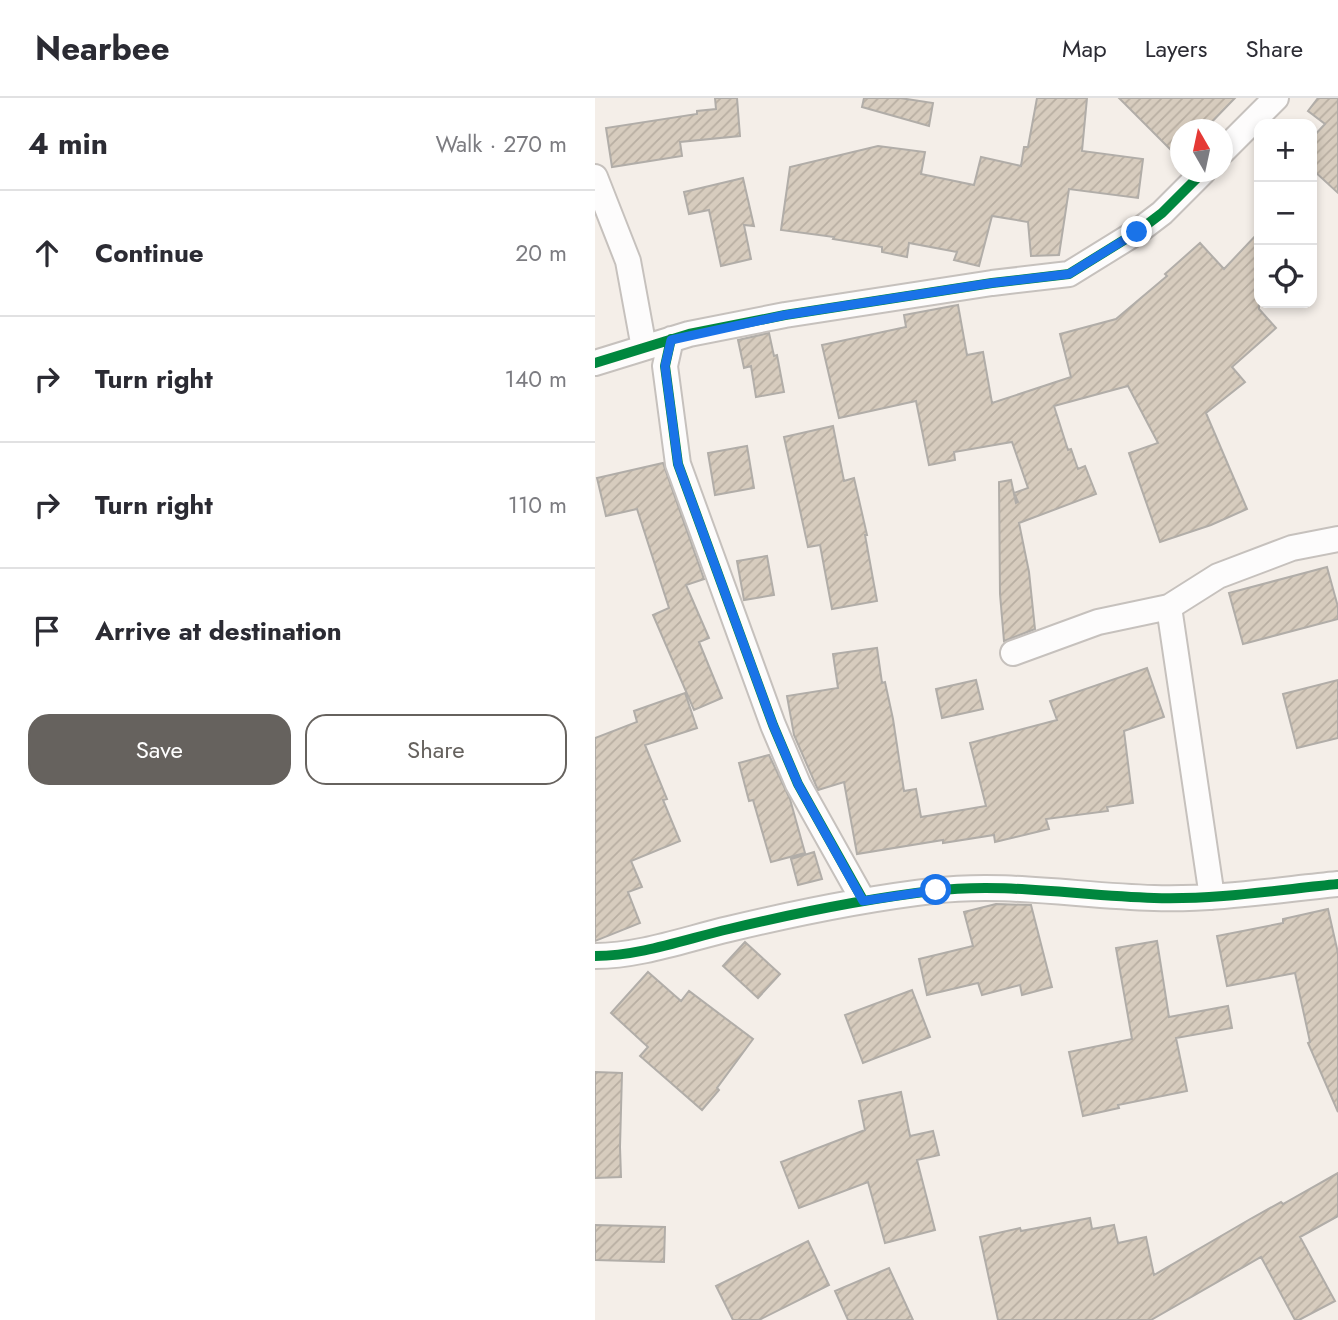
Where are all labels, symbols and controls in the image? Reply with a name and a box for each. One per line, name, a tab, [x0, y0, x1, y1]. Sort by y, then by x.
text: Nearbee	[35, 25, 170, 72]
text: Map	[1062, 31, 1107, 66]
text: Layers	[1145, 31, 1207, 66]
text: Share	[1245, 31, 1303, 66]
north arrow	[1170, 119, 1233, 182]
map controls	[1254, 119, 1317, 308]
button: +	[1254, 119, 1317, 182]
text: 4 min	[28, 122, 108, 165]
text: Walk · 270 m	[436, 127, 567, 161]
button: −	[1254, 182, 1317, 245]
route end	[1121, 216, 1152, 247]
icon: ahead	[28, 234, 66, 272]
text: Continue	[95, 234, 204, 272]
text: 20 m	[515, 236, 567, 270]
button: locate	[1254, 245, 1317, 308]
icon: right	[28, 360, 66, 398]
text: Turn right	[95, 360, 213, 398]
text: 140 m	[505, 362, 567, 396]
icon: right	[28, 486, 66, 524]
text: Turn right	[95, 486, 213, 524]
text: 110 m	[508, 488, 567, 522]
icon: arrive	[28, 612, 66, 650]
text: Arrive at destination	[95, 612, 342, 650]
button: Save	[28, 714, 291, 785]
button: Share	[305, 714, 567, 785]
route start	[920, 874, 951, 905]

